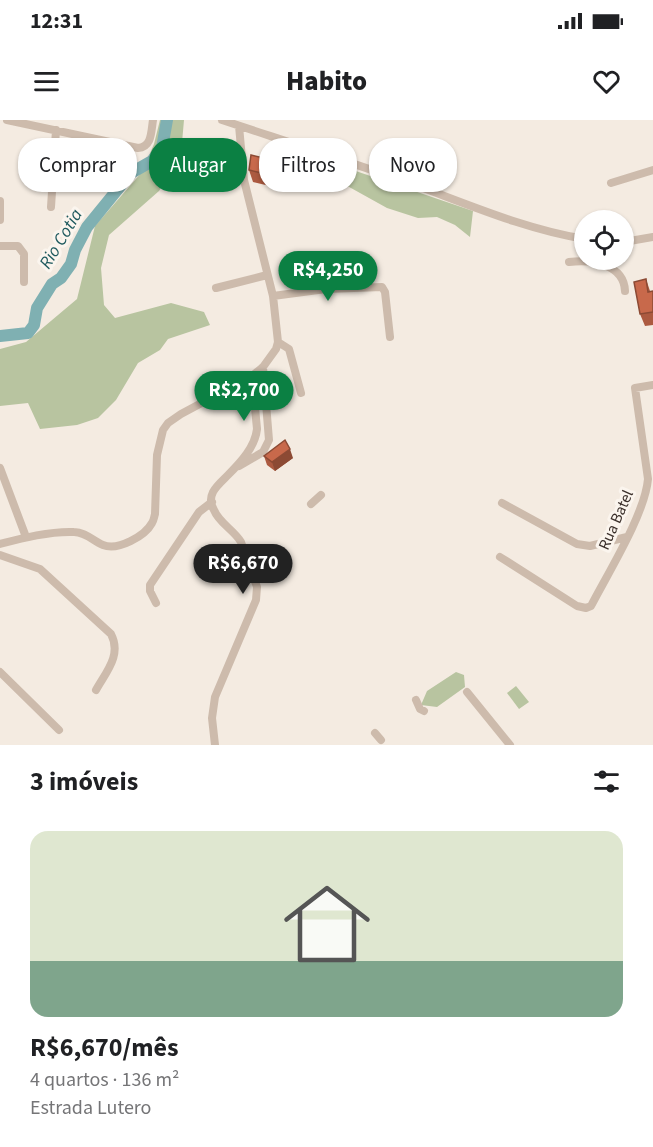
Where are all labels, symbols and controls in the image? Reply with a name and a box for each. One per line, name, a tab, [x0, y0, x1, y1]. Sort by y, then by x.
text: 12:31	[30, 5, 83, 37]
text: Habito	[286, 62, 367, 101]
icon: menu	[30, 65, 63, 98]
icon: heart	[590, 65, 623, 98]
chip: Comprar	[18, 138, 137, 192]
chip: Alugar	[149, 138, 247, 192]
chip: Filtros	[259, 138, 357, 192]
chip: Novo	[369, 138, 457, 192]
water label: Rio Cotia	[33, 204, 89, 274]
map controls	[574, 210, 634, 270]
button: locate	[574, 210, 634, 270]
pin: R$4,250	[273, 251, 383, 302]
text: R$4,250	[292, 256, 364, 284]
pin: R$2,700	[189, 371, 299, 422]
text: R$2,700	[208, 376, 280, 404]
street label: Rua Batel	[593, 487, 639, 553]
pin: R$6,670	[188, 544, 298, 595]
text: R$6,670	[207, 549, 279, 577]
text: 3 imóveis	[30, 763, 138, 800]
icon: filters	[590, 765, 623, 798]
icon: home	[273, 870, 381, 978]
text: R$6,670/mês	[30, 1029, 178, 1066]
text: 4 quartos · 136 m²	[30, 1066, 179, 1094]
text: Estrada Lutero	[30, 1094, 151, 1122]

